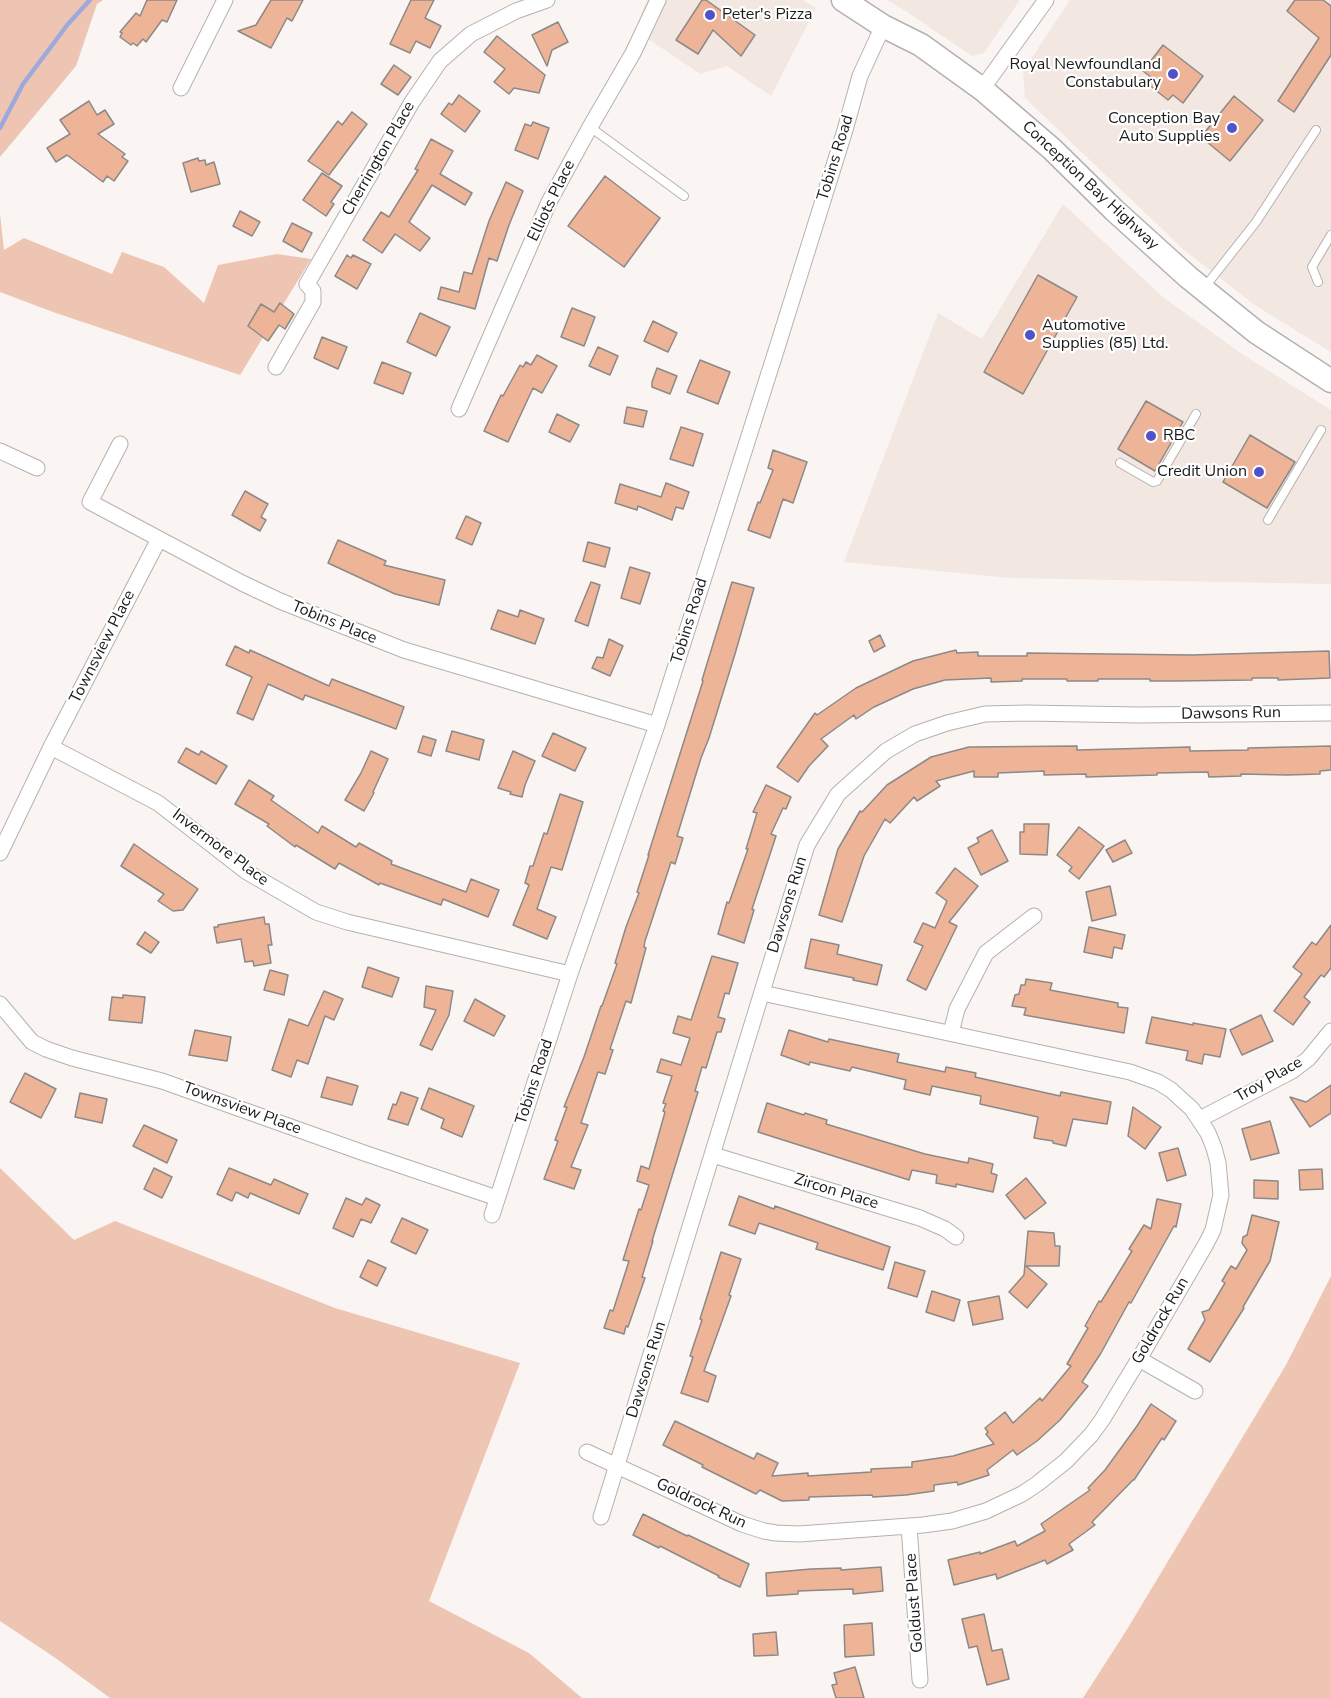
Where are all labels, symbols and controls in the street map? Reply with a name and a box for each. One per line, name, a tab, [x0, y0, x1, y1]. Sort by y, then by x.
place label: Peter's Pizza	[722, 5, 812, 25]
marker: Peter's Pizza	[703, 8, 717, 22]
place label: Royal Newfoundland Constabulary	[1009, 55, 1161, 93]
marker: Royal Newfoundland Constabulary	[1166, 67, 1180, 81]
street label: Cherrington Place	[339, 98, 419, 220]
place label: Conception Bay Auto Supplies	[1108, 109, 1220, 147]
street label: Tobins Road	[814, 113, 858, 203]
street label: Conception Bay Highway	[1018, 117, 1162, 255]
marker: Conception Bay Auto Supplies	[1225, 121, 1239, 135]
street label: Elliots Place	[524, 157, 580, 245]
place label: Automotive Supplies (85) Ltd.	[1042, 316, 1168, 354]
marker: Automotive Supplies (85) Ltd.	[1023, 328, 1037, 342]
place label: RBC	[1163, 426, 1195, 446]
marker: RBC	[1144, 429, 1158, 443]
place label: Credit Union	[1157, 462, 1247, 482]
marker: Credit Union	[1252, 465, 1266, 479]
street label: Tobins Road	[668, 576, 712, 666]
street label: Townsview Place	[66, 587, 140, 707]
street label: Tobins Place	[289, 597, 379, 649]
street label: Dawsons Run	[1181, 704, 1281, 724]
street label: Invermore Place	[168, 806, 272, 890]
street label: Dawsons Run	[764, 854, 812, 956]
street label: Tobins Road	[512, 1037, 558, 1127]
street label: Troy Place	[1232, 1053, 1306, 1107]
street label: Townsview Place	[180, 1079, 304, 1139]
street label: Zircon Place	[791, 1170, 881, 1214]
street label: Goldrock Run	[1128, 1274, 1194, 1368]
street label: Dawsons Run	[623, 1319, 671, 1421]
street label: Goldrock Run	[653, 1475, 749, 1533]
street label: Goldust Place	[902, 1553, 928, 1653]

